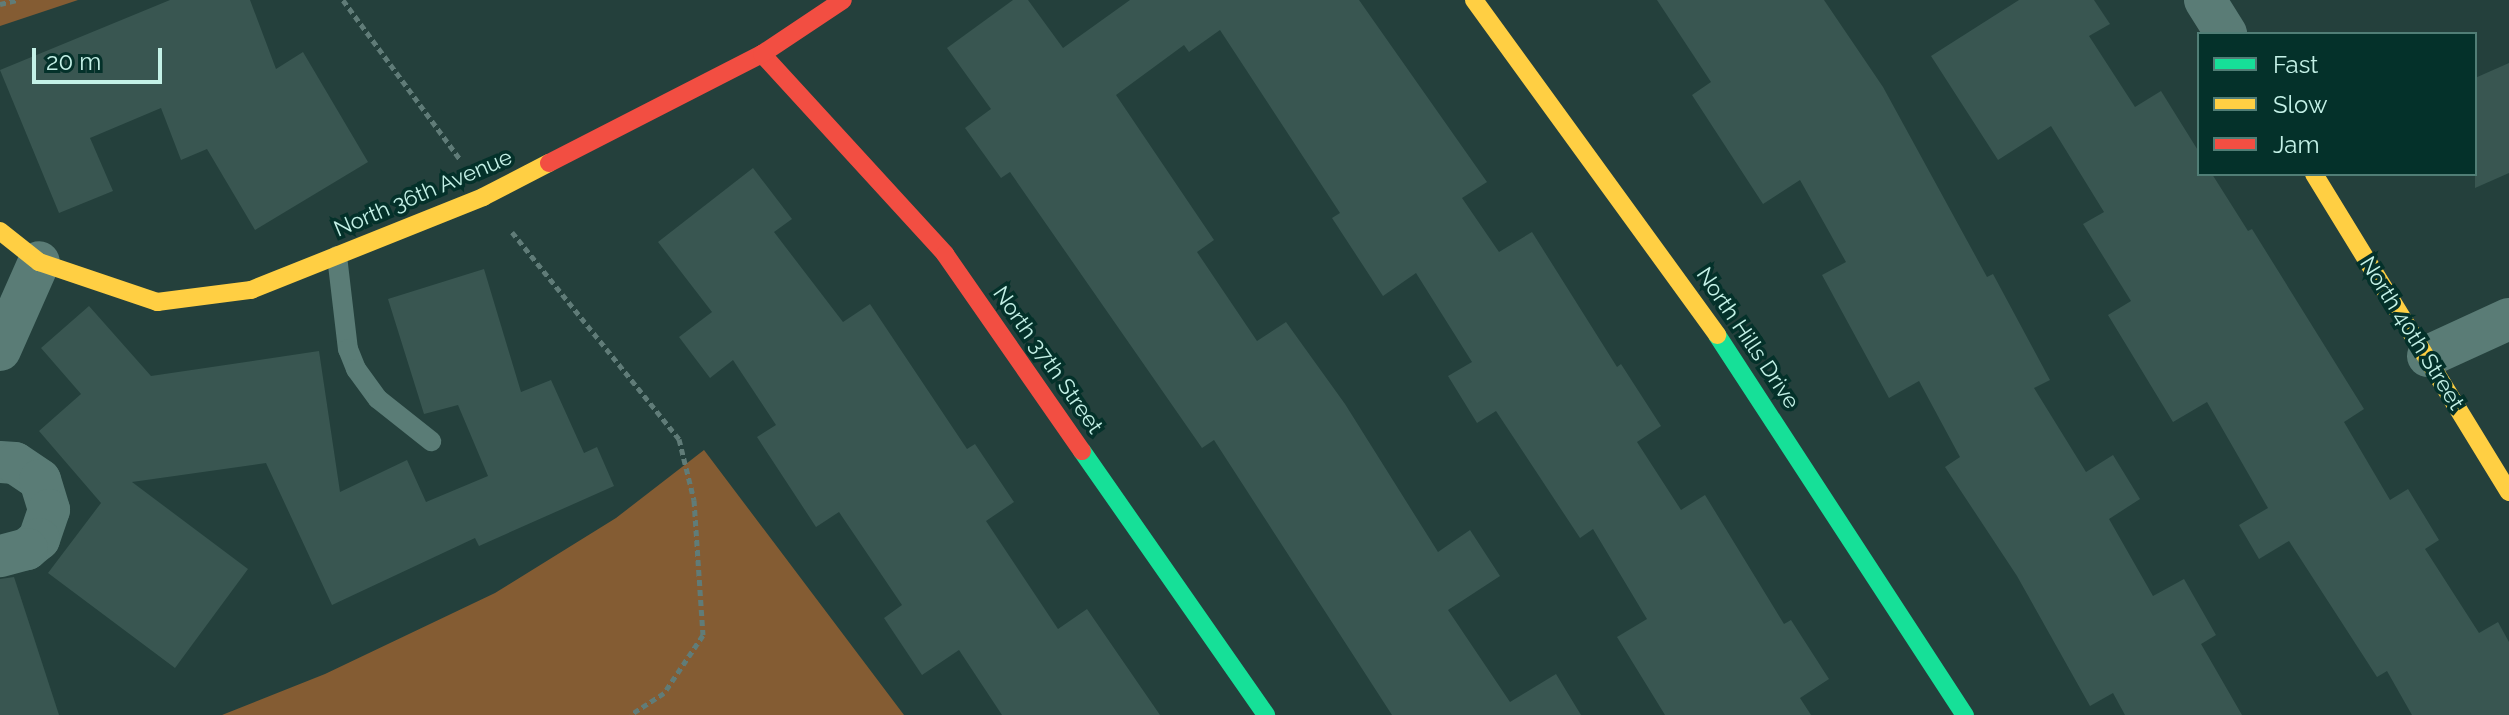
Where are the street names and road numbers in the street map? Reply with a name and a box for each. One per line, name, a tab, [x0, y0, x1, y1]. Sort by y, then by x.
street label: North 36th Avenue	[330, 143, 516, 243]
street label: North 40th Street	[2354, 252, 2470, 414]
street label: North Hills Drive	[1691, 262, 1805, 414]
street label: North 37th Street	[987, 281, 1109, 439]

